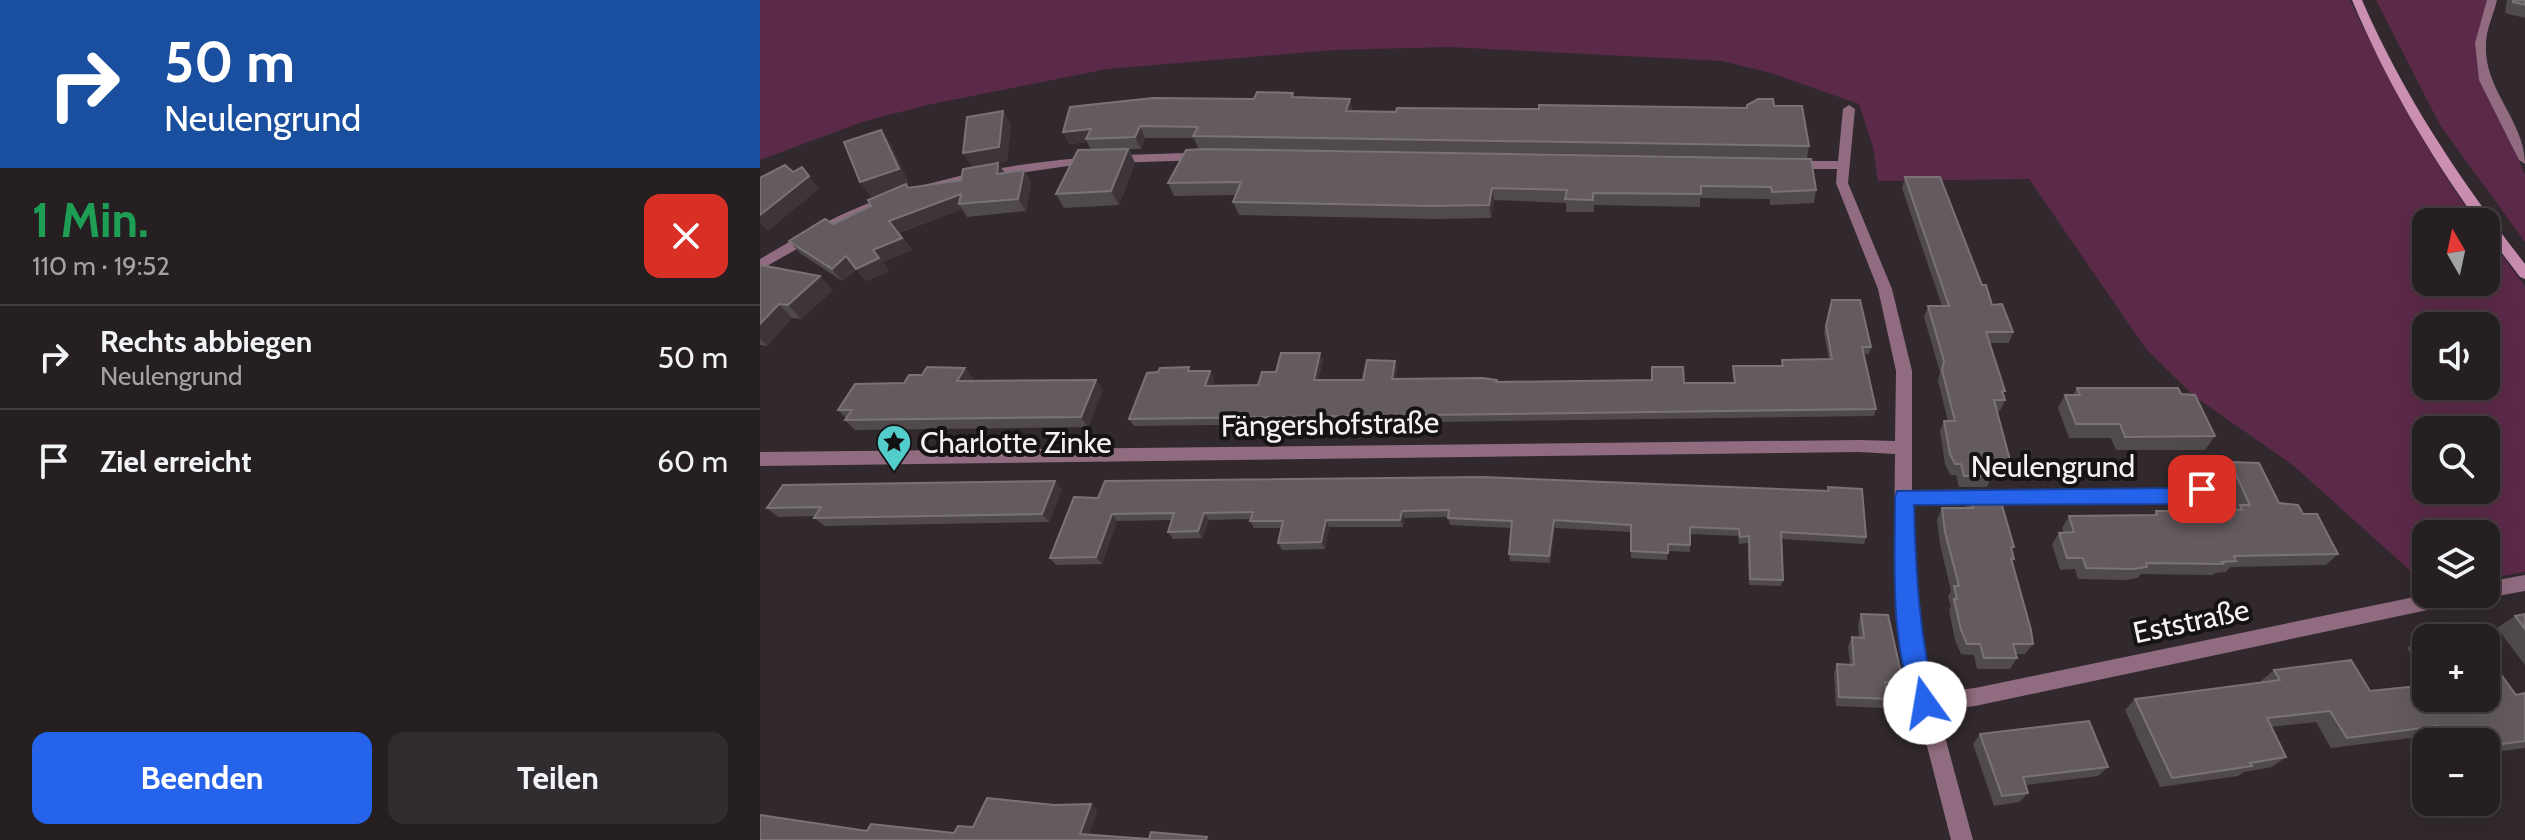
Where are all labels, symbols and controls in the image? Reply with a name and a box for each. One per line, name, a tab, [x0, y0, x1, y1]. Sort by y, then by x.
text: 50 m	[164, 28, 295, 96]
icon: right	[32, 32, 136, 136]
text: Neulengrund	[164, 96, 361, 140]
text: 1 Min.	[32, 191, 149, 249]
button: close	[644, 194, 728, 278]
north arrow	[2412, 208, 2500, 296]
map controls	[2412, 208, 2500, 816]
text: 110 m · 19:52	[32, 250, 170, 282]
button: sound	[2412, 312, 2500, 400]
text: Rechts abbiegen	[100, 323, 312, 360]
icon: right	[32, 335, 76, 379]
text: 50 m	[658, 339, 728, 376]
text: Neulengrund	[100, 360, 242, 392]
street label: Fängershofstraße	[1220, 404, 1440, 444]
button: search	[2412, 416, 2500, 504]
place icon: Charlotte Zinke	[875, 423, 913, 473]
place label: Charlotte Zinke	[920, 424, 1112, 461]
icon: arrive	[32, 439, 76, 483]
text: Ziel erreicht	[100, 443, 251, 480]
text: 60 m	[657, 443, 728, 480]
street label: Neulengrund	[1971, 448, 2135, 485]
pin	[2168, 455, 2236, 523]
icon: arrive	[2180, 467, 2224, 511]
button: layers	[2412, 520, 2500, 608]
street label: Eststraße	[2130, 591, 2252, 651]
button: +	[2412, 624, 2500, 712]
position arrow	[1883, 661, 1967, 745]
button: −	[2412, 728, 2500, 816]
button: Beenden	[32, 732, 372, 824]
button: Teilen	[388, 732, 728, 824]

